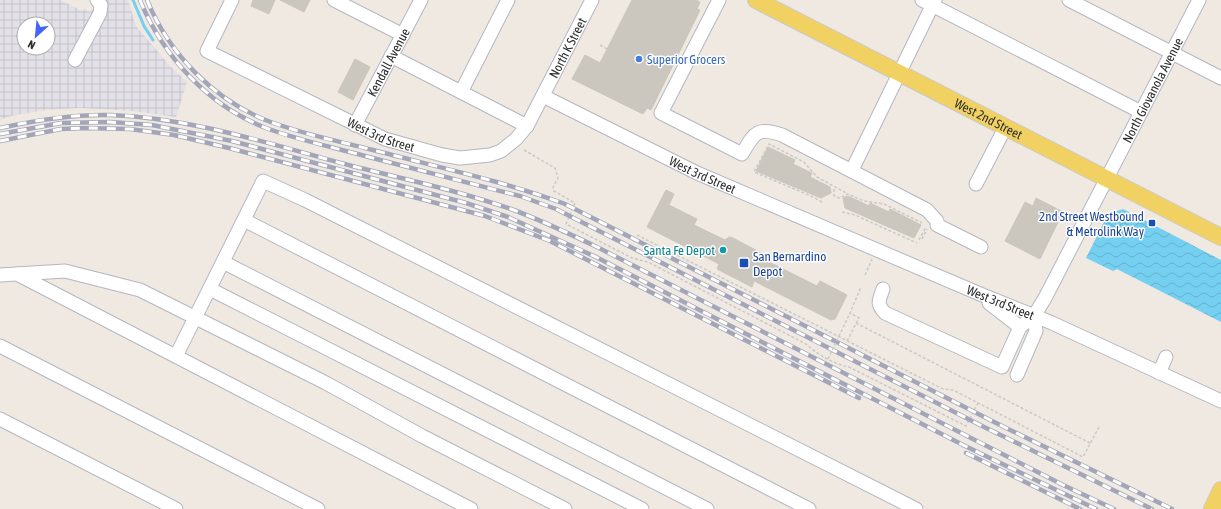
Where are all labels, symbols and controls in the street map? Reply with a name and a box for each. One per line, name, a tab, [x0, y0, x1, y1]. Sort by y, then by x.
street label: North K Street	[546, 15, 590, 81]
north arrow	[16, 16, 56, 56]
street label: Kendall Avenue	[364, 26, 413, 99]
street label: North Giovanola Avenue	[1120, 35, 1186, 145]
text: N	[26, 38, 37, 52]
place label: Superior Grocers	[647, 52, 726, 67]
marker: Superior Grocers	[634, 54, 644, 64]
street label: West 2nd Street	[952, 95, 1025, 143]
street label: West 3rd Street	[345, 114, 416, 155]
street label: West 3rd Street	[667, 153, 738, 197]
place label: 2nd Street Westbound & Metrolink Way	[1039, 209, 1145, 239]
marker: 2nd Street Westbound & Metrolink Way	[1147, 218, 1157, 228]
place label: Santa Fe Depot	[644, 243, 715, 258]
marker: Santa Fe Depot	[718, 245, 728, 255]
place label: San Bernardino Depot	[753, 249, 826, 279]
marker: San Bernardino Depot	[738, 257, 750, 269]
street label: West 3rd Street	[964, 282, 1036, 323]

